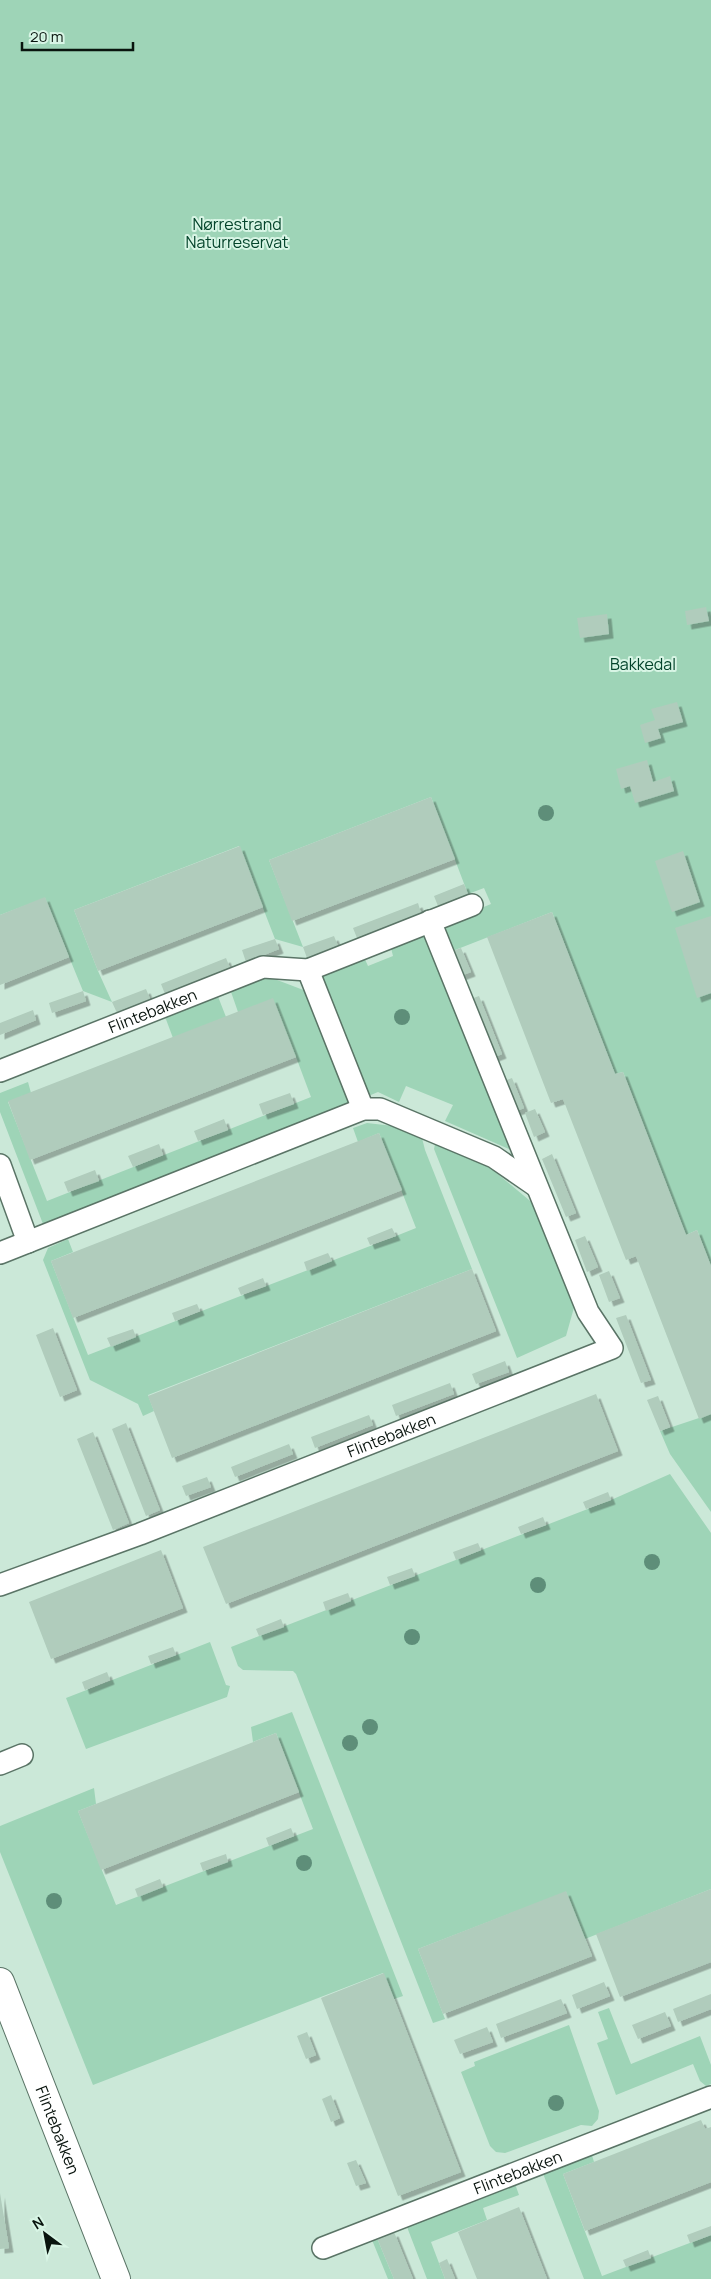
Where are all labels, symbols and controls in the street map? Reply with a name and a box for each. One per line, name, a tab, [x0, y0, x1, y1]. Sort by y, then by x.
scale bar	[22, 20, 134, 52]
text: 20 m	[30, 26, 63, 47]
park label: Nørrestrand Naturreservat	[186, 213, 288, 253]
park label: Bakkedal	[610, 653, 676, 675]
street label: Flintebakken	[105, 983, 200, 1038]
street label: Flintebakken	[344, 1408, 439, 1462]
street label: Flintebakken	[31, 2083, 85, 2178]
street label: Flintebakken	[470, 2145, 565, 2199]
north arrow	[20, 2209, 70, 2259]
text: N	[29, 2212, 47, 2233]

